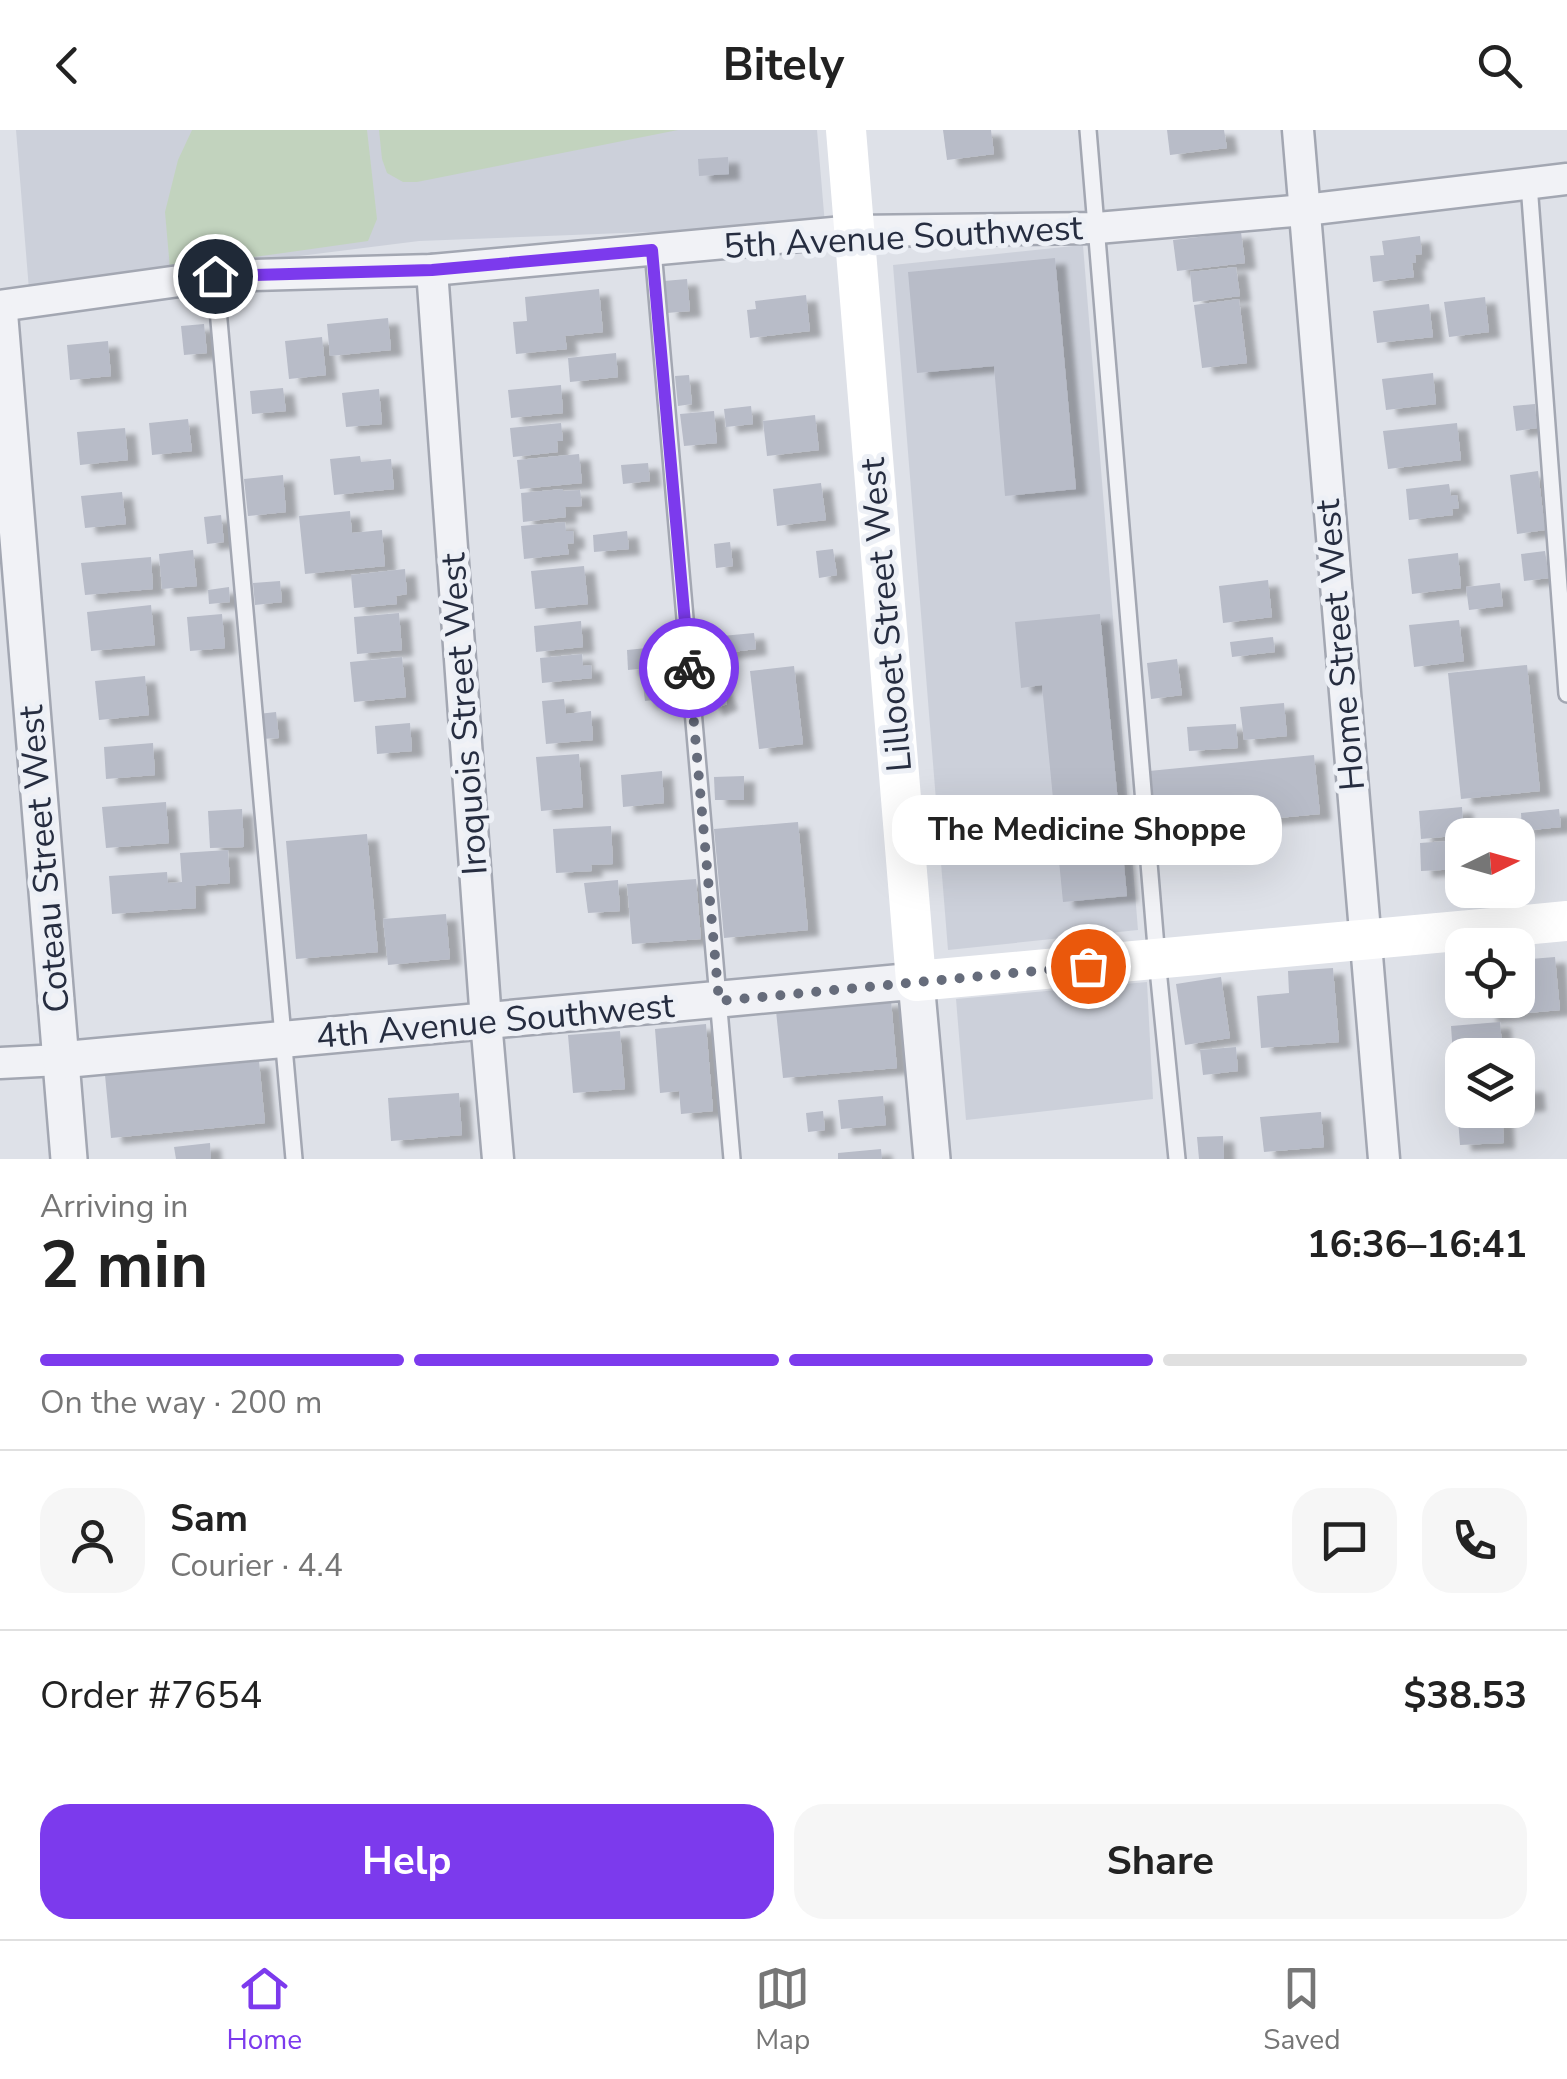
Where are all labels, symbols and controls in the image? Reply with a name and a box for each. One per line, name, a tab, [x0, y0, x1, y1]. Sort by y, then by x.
text: Bitely	[723, 35, 844, 96]
icon: back	[40, 38, 95, 93]
icon: search	[1472, 38, 1527, 93]
street label: 5th Avenue Southwest	[722, 204, 1084, 270]
pin	[173, 234, 258, 319]
icon: home	[188, 249, 243, 304]
street label: Lillooet Street West	[849, 455, 923, 774]
street label: Home Street West	[1304, 497, 1376, 793]
street label: Iroquois Street West	[429, 551, 499, 877]
courier	[639, 618, 739, 718]
icon: bike	[662, 641, 717, 696]
street label: Coteau Street West	[7, 703, 81, 1014]
callout: The Medicine Shoppe	[893, 796, 1283, 866]
text: The Medicine Shoppe	[928, 808, 1246, 851]
north arrow	[1445, 818, 1535, 908]
map controls	[1445, 818, 1535, 1128]
pin	[1046, 924, 1131, 1009]
button: locate	[1445, 928, 1535, 1018]
icon: bag	[1061, 939, 1116, 994]
street label: 4th Avenue Southwest	[314, 982, 677, 1060]
button: layers	[1445, 1038, 1535, 1128]
text: Arriving in	[40, 1185, 188, 1228]
text: 16:36–16:41	[1307, 1219, 1527, 1270]
text: 2 min	[40, 1221, 208, 1310]
text: On the way · 200 m	[40, 1381, 322, 1424]
button: person	[40, 1488, 145, 1593]
button: chat	[1292, 1488, 1397, 1593]
button: phone	[1422, 1488, 1527, 1593]
text: Sam	[170, 1493, 248, 1544]
text: Courier · 4.4	[170, 1544, 343, 1587]
text: Order #7654	[40, 1670, 262, 1721]
text: $38.53	[1404, 1670, 1527, 1721]
button: Help	[40, 1804, 774, 1919]
button: Share	[794, 1804, 1527, 1919]
tab: Home	[226, 1961, 302, 2059]
tab: Map	[755, 1961, 810, 2059]
tab: Saved	[1263, 1961, 1341, 2059]

